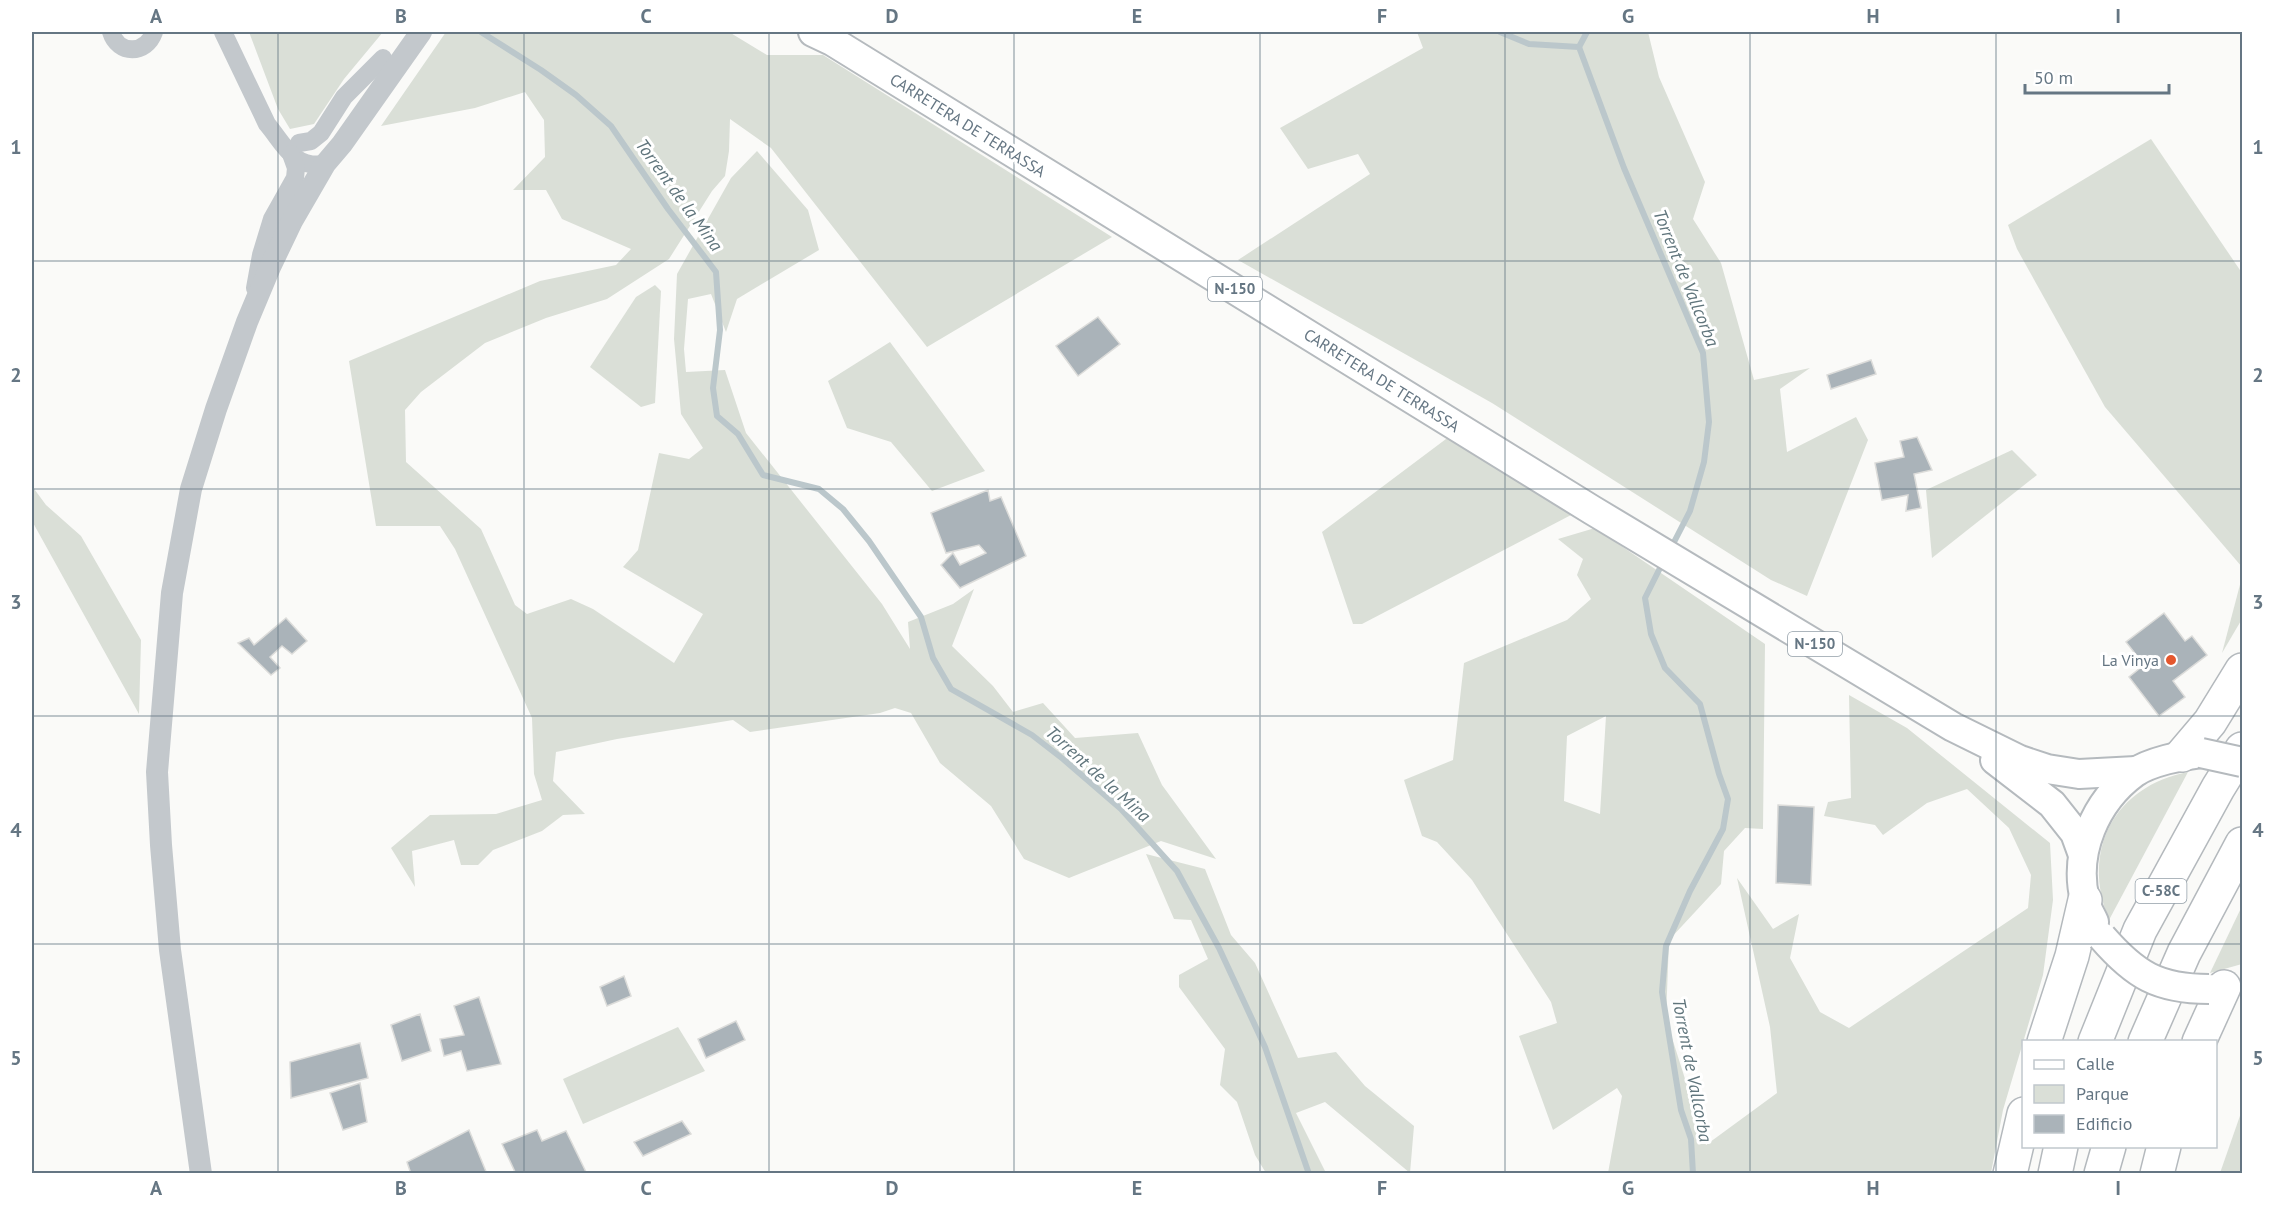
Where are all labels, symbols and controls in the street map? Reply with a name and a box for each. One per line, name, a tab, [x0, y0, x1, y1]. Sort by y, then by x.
text: A	[150, 3, 163, 29]
text: B	[395, 3, 407, 29]
text: C	[640, 3, 652, 29]
text: D	[886, 3, 899, 29]
text: E	[1132, 3, 1142, 29]
text: F	[1377, 3, 1387, 29]
text: G	[1622, 3, 1634, 29]
text: H	[1866, 3, 1880, 29]
text: I	[2115, 3, 2121, 29]
scale bar	[2025, 57, 2169, 95]
text: 50 m	[2034, 66, 2073, 89]
street label: CARRETERA DE TERRASSA	[886, 69, 1050, 181]
text: 1	[10, 134, 22, 160]
water label: Torrent de la Mina	[631, 134, 728, 256]
text: 1	[2252, 134, 2264, 160]
water label: Torrent de Vallcorba	[1648, 206, 1725, 350]
road number: N-150	[1208, 277, 1262, 301]
street label: CARRETERA DE TERRASSA	[1300, 324, 1464, 436]
text: 2	[10, 362, 22, 388]
text: 2	[2252, 362, 2264, 388]
text: 3	[10, 589, 22, 615]
text: 3	[2252, 589, 2264, 615]
road number: N-150	[1788, 632, 1842, 656]
place label: La Vinya	[2102, 650, 2159, 670]
marker: La Vinya	[2164, 653, 2178, 667]
water label: Torrent de la Mina	[1041, 720, 1156, 827]
text: 4	[10, 817, 22, 843]
text: 4	[2252, 817, 2264, 843]
road number: C-58C	[2136, 879, 2186, 903]
water label: Torrent de Vallcorba	[1667, 996, 1718, 1144]
legend	[2022, 1040, 2217, 1148]
text: 5	[10, 1045, 22, 1071]
text: 5	[2252, 1045, 2264, 1071]
text: Calle	[2076, 1052, 2115, 1075]
text: Parque	[2076, 1082, 2129, 1105]
text: Edificio	[2076, 1112, 2132, 1135]
text: A	[150, 1175, 163, 1201]
text: B	[395, 1175, 407, 1201]
text: C	[640, 1175, 652, 1201]
text: D	[886, 1175, 899, 1201]
text: E	[1132, 1175, 1142, 1201]
text: F	[1377, 1175, 1387, 1201]
text: G	[1622, 1175, 1634, 1201]
text: H	[1866, 1175, 1880, 1201]
text: I	[2115, 1175, 2121, 1201]

